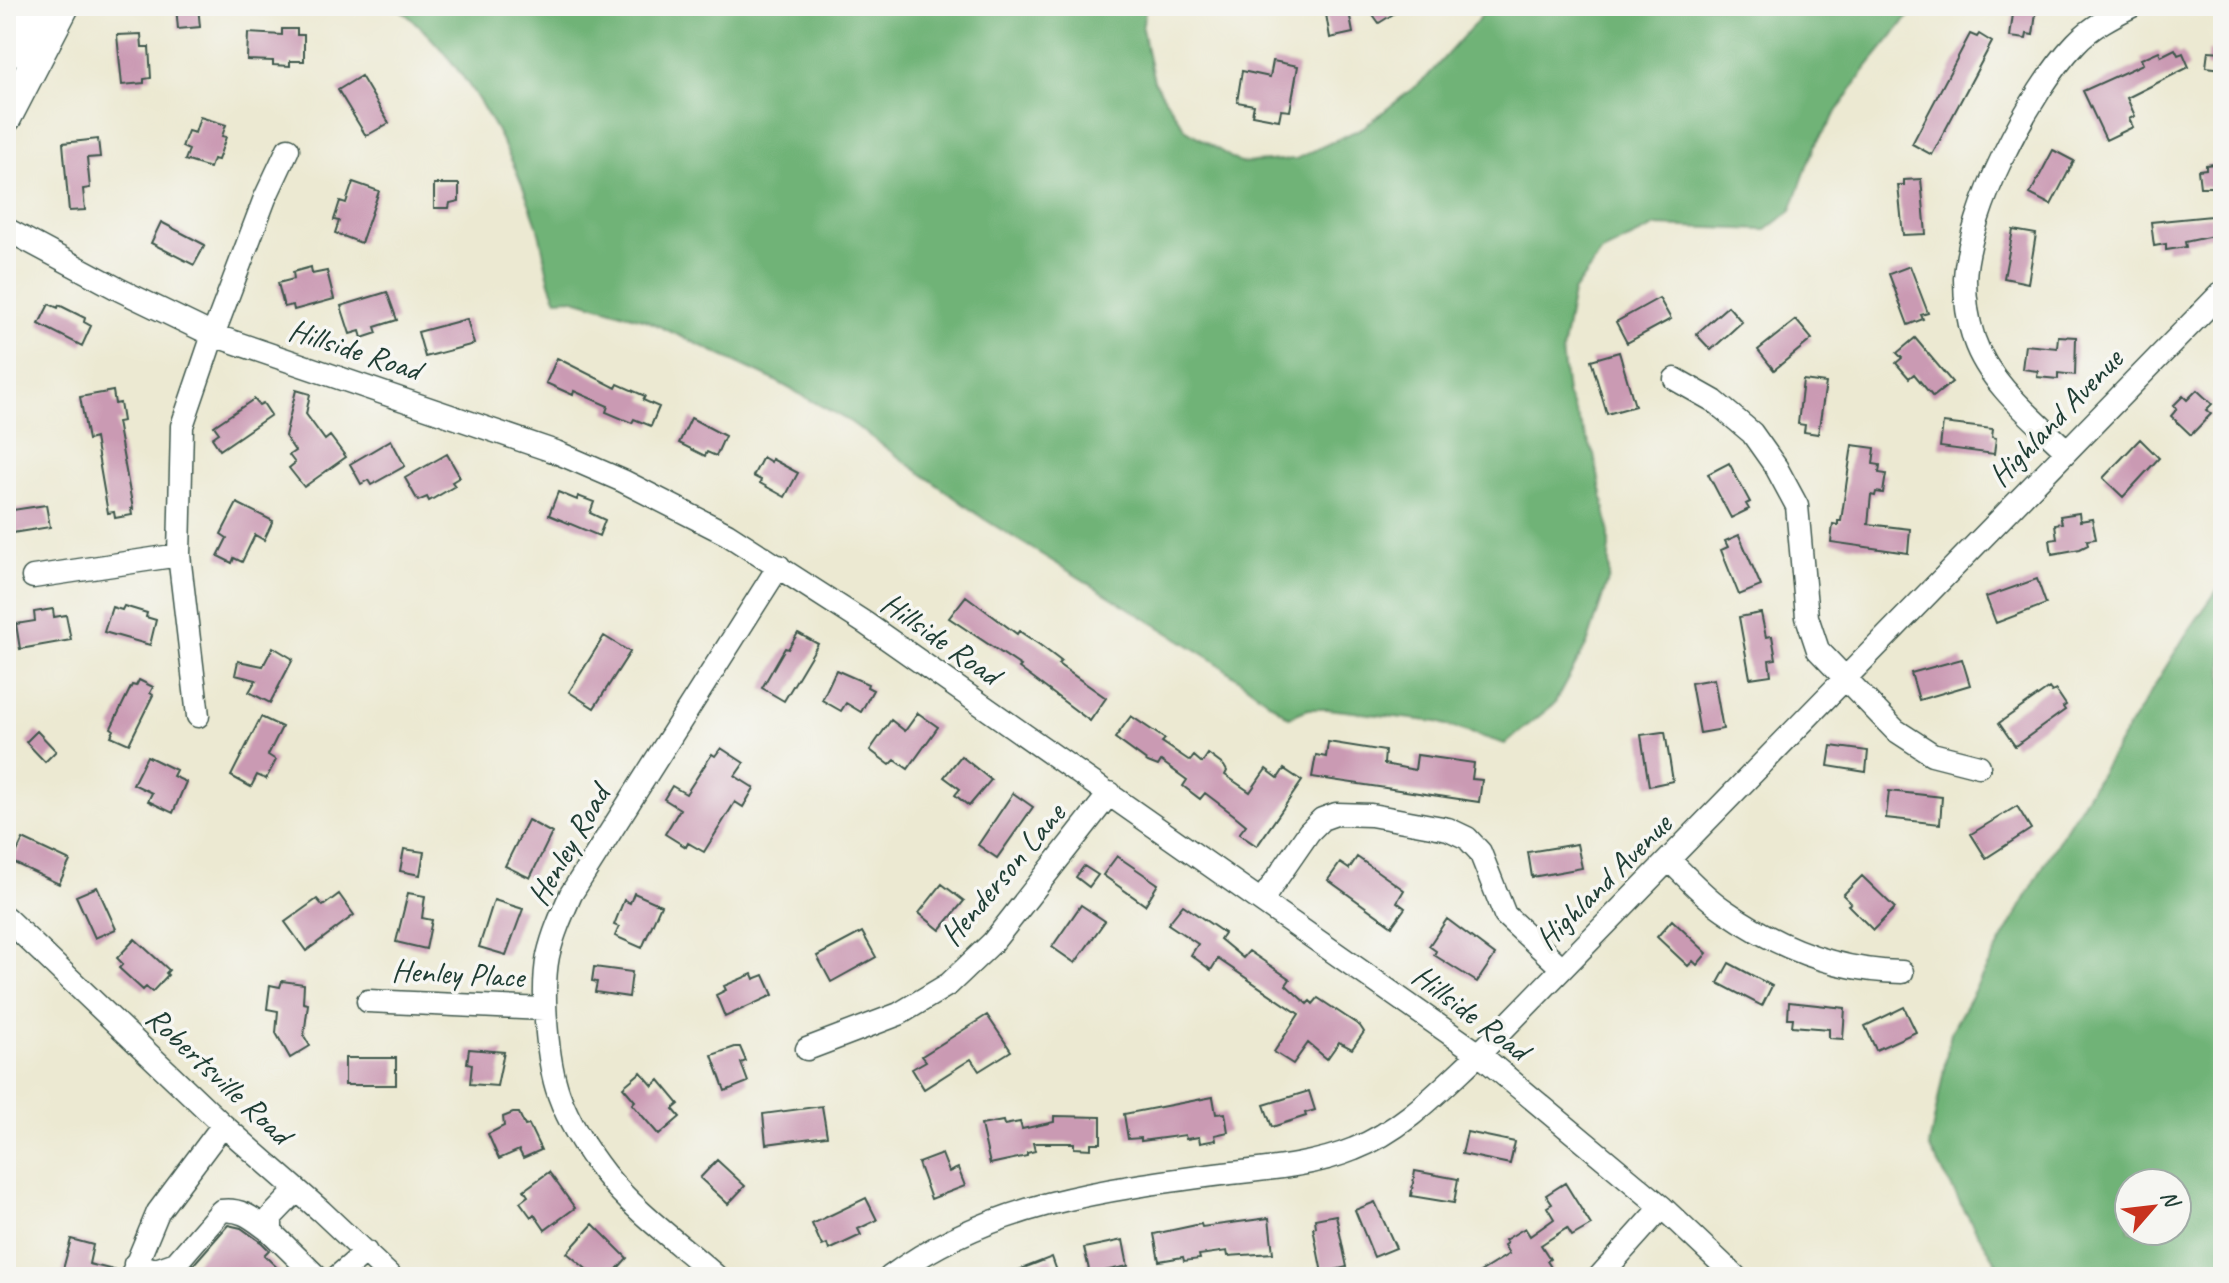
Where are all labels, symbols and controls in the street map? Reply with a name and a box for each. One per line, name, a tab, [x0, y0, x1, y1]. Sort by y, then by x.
street label: Hillside Road	[284, 309, 431, 392]
street label: Highland Avenue	[1979, 338, 2133, 495]
street label: Hillside Road	[873, 583, 1013, 697]
street label: Henley Road	[518, 774, 621, 913]
street label: Henderson Lane	[931, 792, 1076, 954]
street label: Highland Avenue	[1526, 803, 1682, 958]
street label: Henley Place	[391, 950, 528, 998]
street label: Hillside Road	[1404, 955, 1542, 1073]
street label: Robertsville Road	[137, 997, 304, 1157]
north arrow	[2113, 1167, 2193, 1247]
text: N	[2154, 1185, 2187, 1214]

